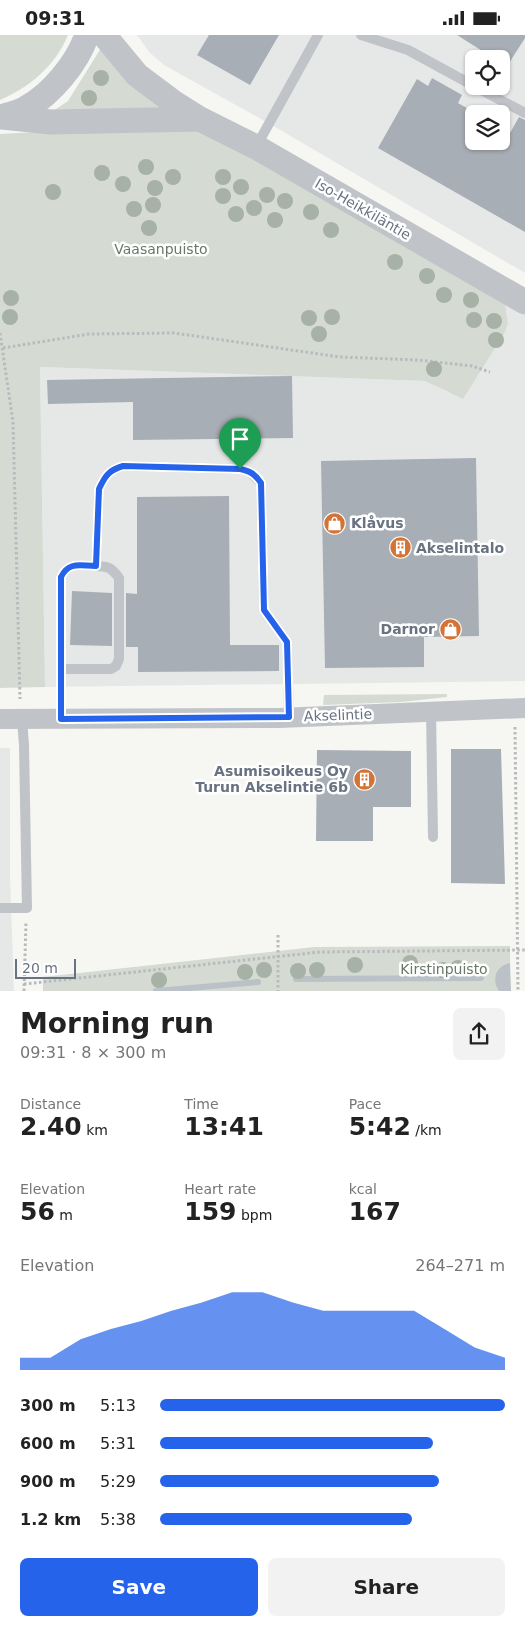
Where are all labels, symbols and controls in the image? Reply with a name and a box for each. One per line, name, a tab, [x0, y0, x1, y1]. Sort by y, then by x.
text: 09:31	[25, 7, 85, 29]
map controls	[465, 50, 510, 150]
button: locate	[465, 50, 510, 95]
button: layers	[465, 105, 510, 150]
street label: Iso-Heikkiläntie	[312, 175, 414, 243]
park label: Vaasanpuisto	[114, 241, 208, 257]
pin	[219, 418, 261, 469]
icon: arrive	[226, 425, 254, 453]
shop icon: Klåvus	[323, 511, 347, 535]
place label: Klåvus	[351, 515, 404, 531]
building icon: Akselintalo	[388, 536, 412, 560]
place label: Akselintalo	[416, 540, 504, 556]
shop icon: Darnor	[439, 617, 463, 641]
place label: Darnor	[381, 621, 435, 637]
street label: Akselintie	[304, 706, 372, 724]
place label: Asumisoikeus Oy Turun Akselintie 6b	[195, 763, 348, 795]
building icon: Asumisoikeus Oy Turun Akselintie 6b	[352, 767, 376, 791]
scale bar	[15, 956, 76, 979]
text: 20 m	[22, 960, 58, 976]
park label: Kirstinpuisto	[400, 961, 488, 977]
text: Morning run	[20, 1007, 214, 1040]
button: share	[453, 1008, 505, 1060]
text: 09:31 · 8 × 300 m	[20, 1043, 166, 1062]
text: Distance	[20, 1096, 81, 1112]
text: Time	[184, 1096, 219, 1112]
text: Pace	[349, 1096, 381, 1112]
text: 2.40	[20, 1112, 82, 1141]
text: 13:41	[184, 1112, 264, 1141]
text: 5:42	[349, 1112, 411, 1141]
text: km	[82, 1122, 108, 1138]
text: /km	[411, 1122, 442, 1138]
text: Elevation	[20, 1181, 85, 1197]
text: Heart rate	[184, 1181, 256, 1197]
text: kcal	[349, 1181, 377, 1197]
text: 56	[20, 1197, 55, 1226]
text: 159	[184, 1197, 237, 1226]
text: 167	[349, 1197, 401, 1226]
text: m	[55, 1207, 73, 1223]
text: bpm	[237, 1207, 272, 1223]
text: Elevation	[20, 1256, 94, 1275]
text: 264–271 m	[415, 1256, 505, 1275]
text: 300 m	[20, 1396, 76, 1415]
text: 5:13	[100, 1396, 136, 1415]
text: 600 m	[20, 1434, 76, 1453]
text: 5:31	[100, 1434, 136, 1453]
text: 900 m	[20, 1472, 76, 1491]
text: 5:29	[100, 1472, 136, 1491]
text: 1.2 km	[20, 1510, 81, 1529]
text: 5:38	[100, 1510, 136, 1529]
button: Save	[20, 1558, 258, 1616]
button: Share	[268, 1558, 505, 1616]

